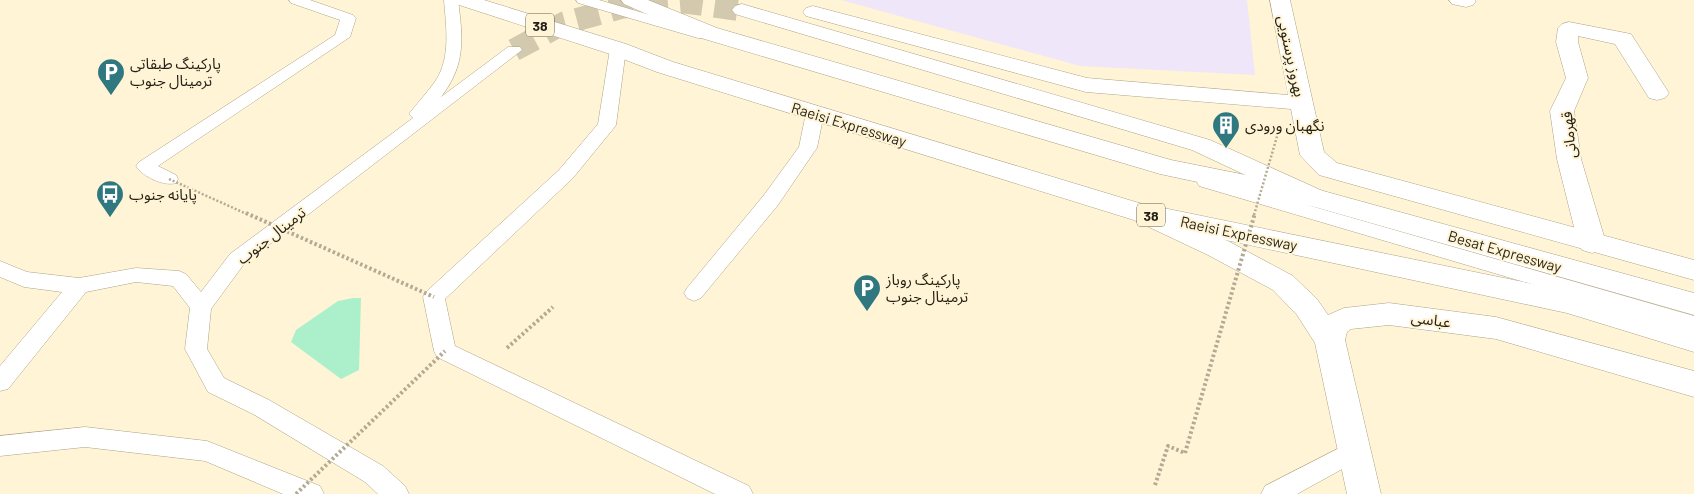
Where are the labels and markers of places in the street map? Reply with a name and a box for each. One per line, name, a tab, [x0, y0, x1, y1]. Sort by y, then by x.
place label: پارکینگ طبقاتی ترمینال جنوب	[130, 54, 221, 90]
parking icon: پارکینگ طبقاتی ترمینال جنوب	[96, 57, 126, 96]
building icon: نگهبان ورودی	[1211, 110, 1241, 149]
place label: نگهبان ورودی	[1245, 116, 1325, 135]
bus stop icon: پایانه جنوب	[95, 179, 125, 218]
place label: پایانه جنوب	[129, 185, 197, 205]
place label: پارکینگ روباز ترمینال جنوب	[885, 270, 968, 306]
parking icon: پارکینگ روباز ترمینال جنوب	[852, 273, 882, 312]

